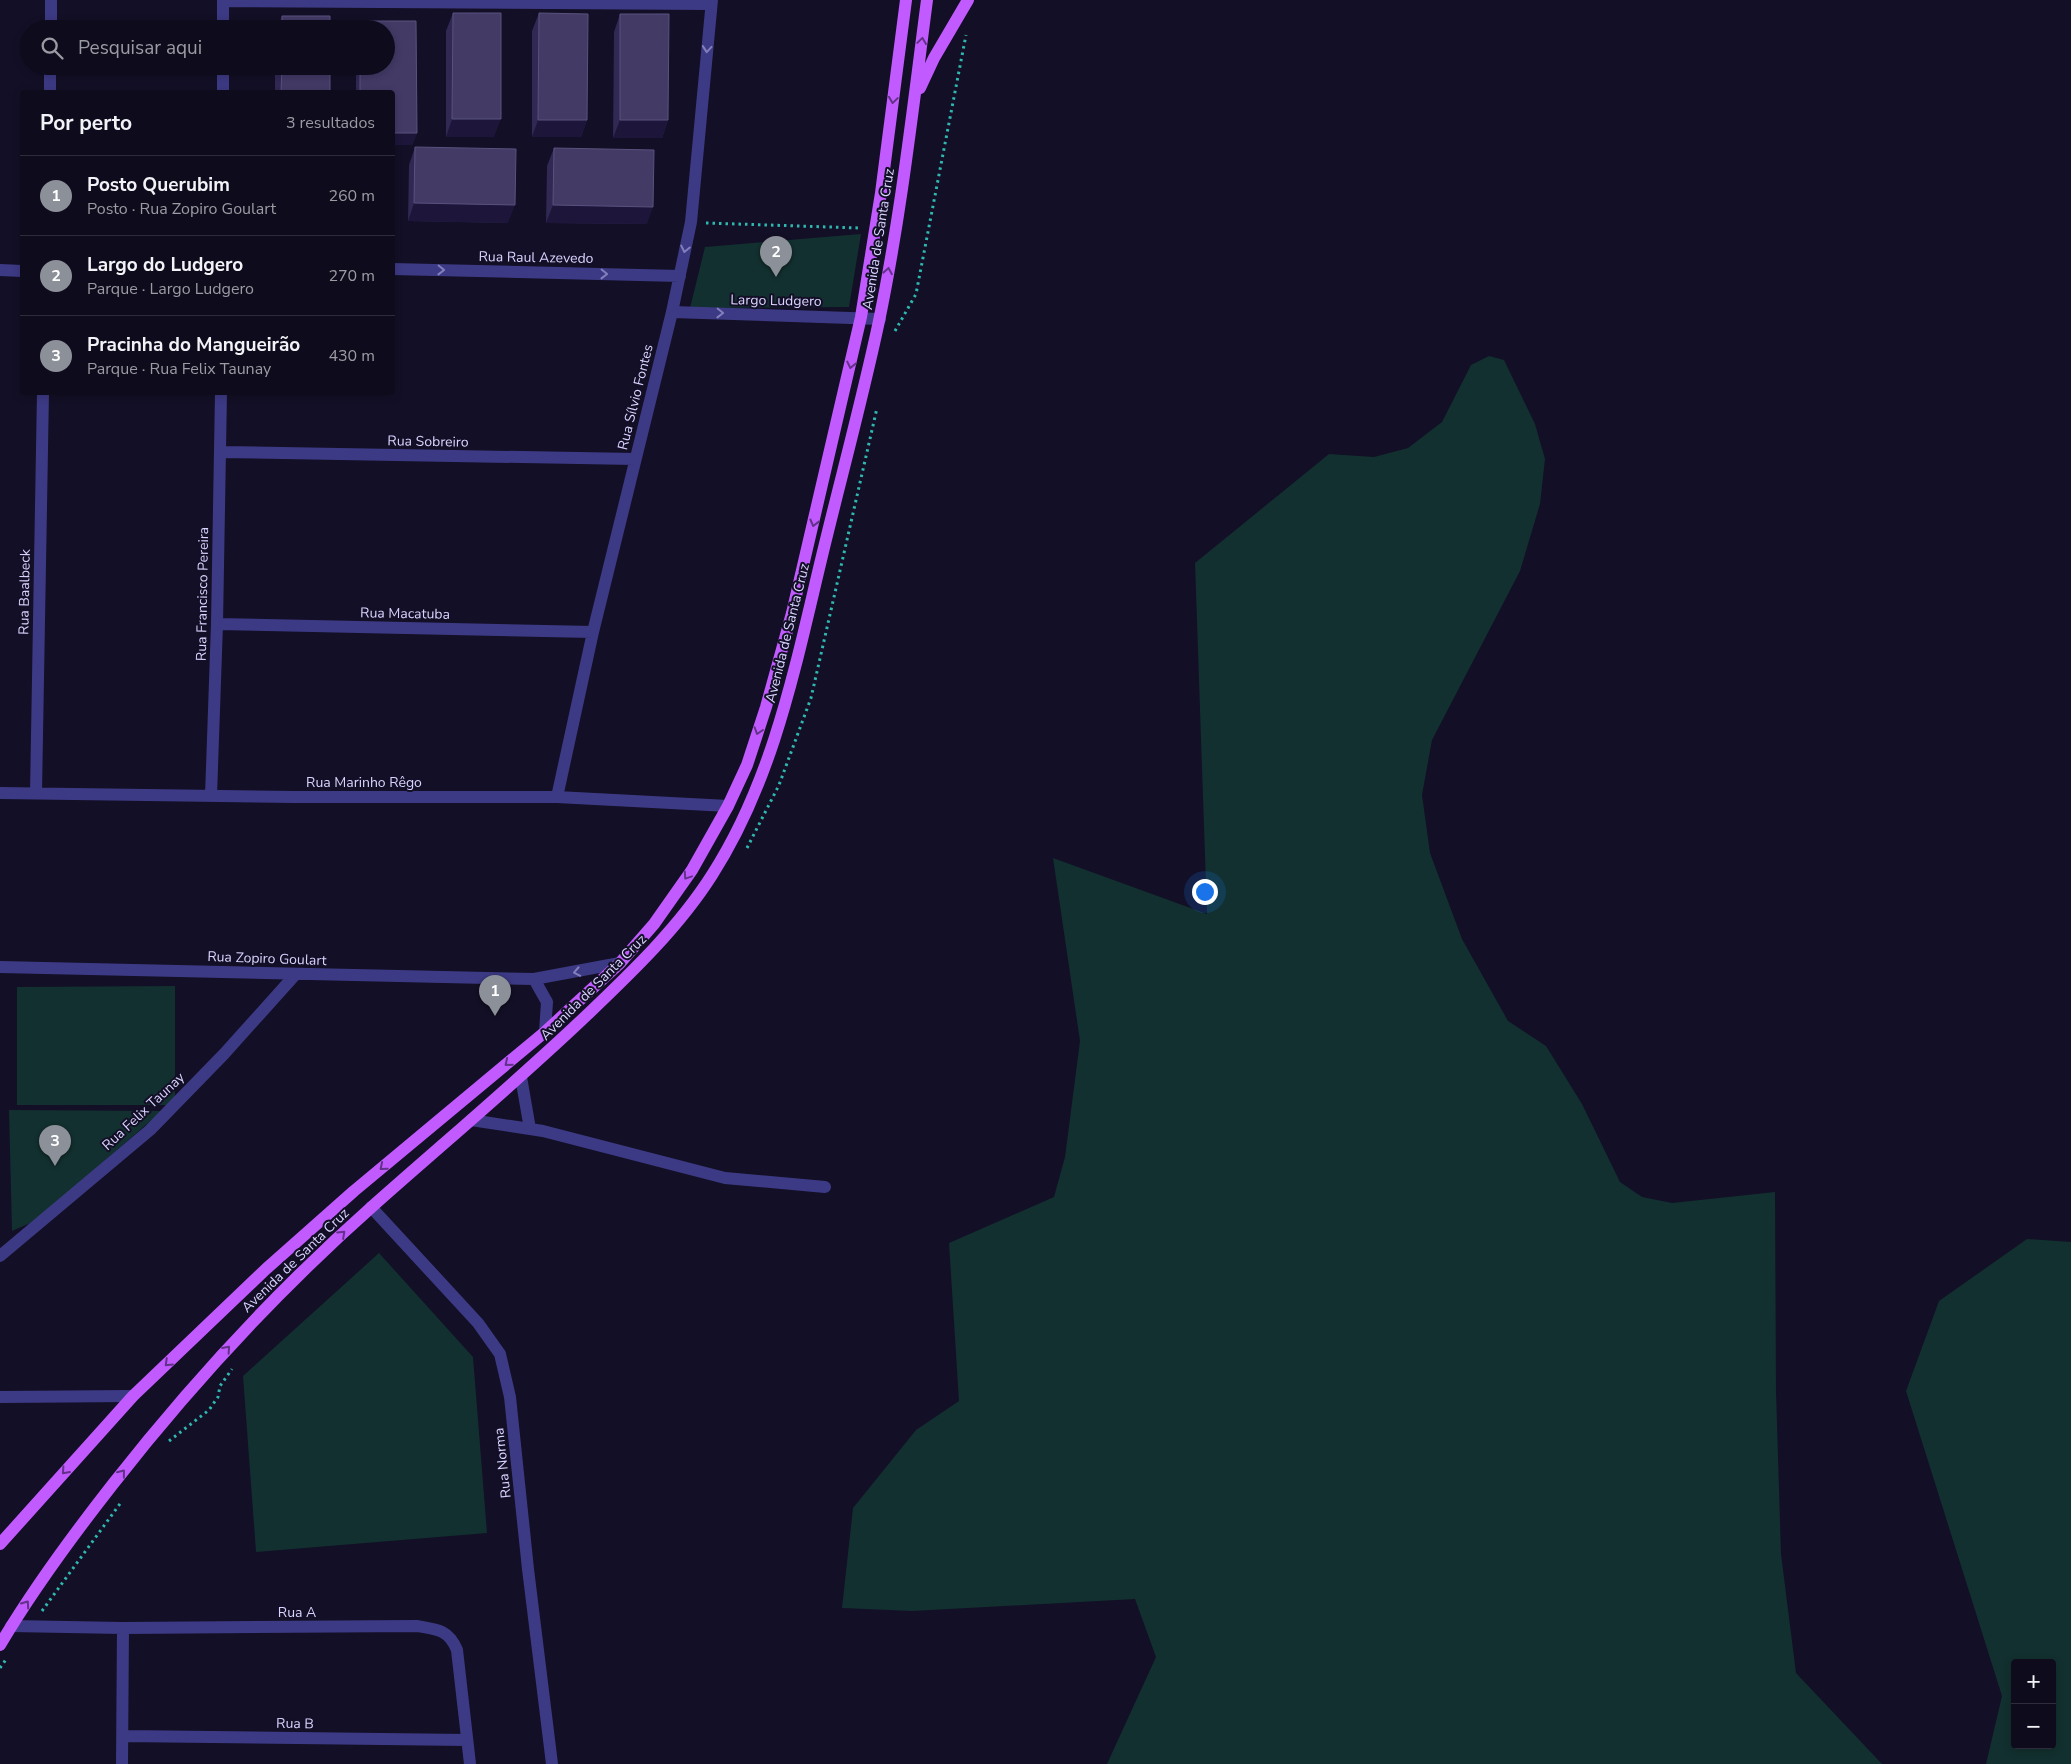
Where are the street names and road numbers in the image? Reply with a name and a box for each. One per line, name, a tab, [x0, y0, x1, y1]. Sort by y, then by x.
street label: Avenida de Santa Cruz	[858, 167, 899, 311]
street label: Rua Raul Azevedo	[478, 247, 594, 268]
street label: Largo Ludgero	[730, 290, 822, 311]
street label: Rua Sílvio Fontes	[613, 342, 658, 452]
street label: Rua Sobreiro	[387, 431, 469, 452]
street label: Rua Francisco Pereira	[192, 527, 213, 661]
street label: Rua Baalbeck	[14, 548, 35, 635]
street label: Avenida de Santa Cruz	[761, 561, 814, 705]
street label: Rua Macatuba	[360, 603, 450, 624]
street label: Rua Marinho Rêgo	[306, 773, 422, 792]
street label: Avenida de Santa Cruz	[536, 930, 651, 1045]
street label: Rua Zopiro Goulart	[207, 947, 327, 970]
street label: Rua Felix Taunay	[98, 1068, 189, 1155]
street label: Avenida de Santa Cruz	[237, 1204, 354, 1317]
street label: Rua Norma	[489, 1427, 516, 1499]
street label: Rua A	[278, 1603, 316, 1622]
street label: Rua B	[276, 1714, 314, 1733]

